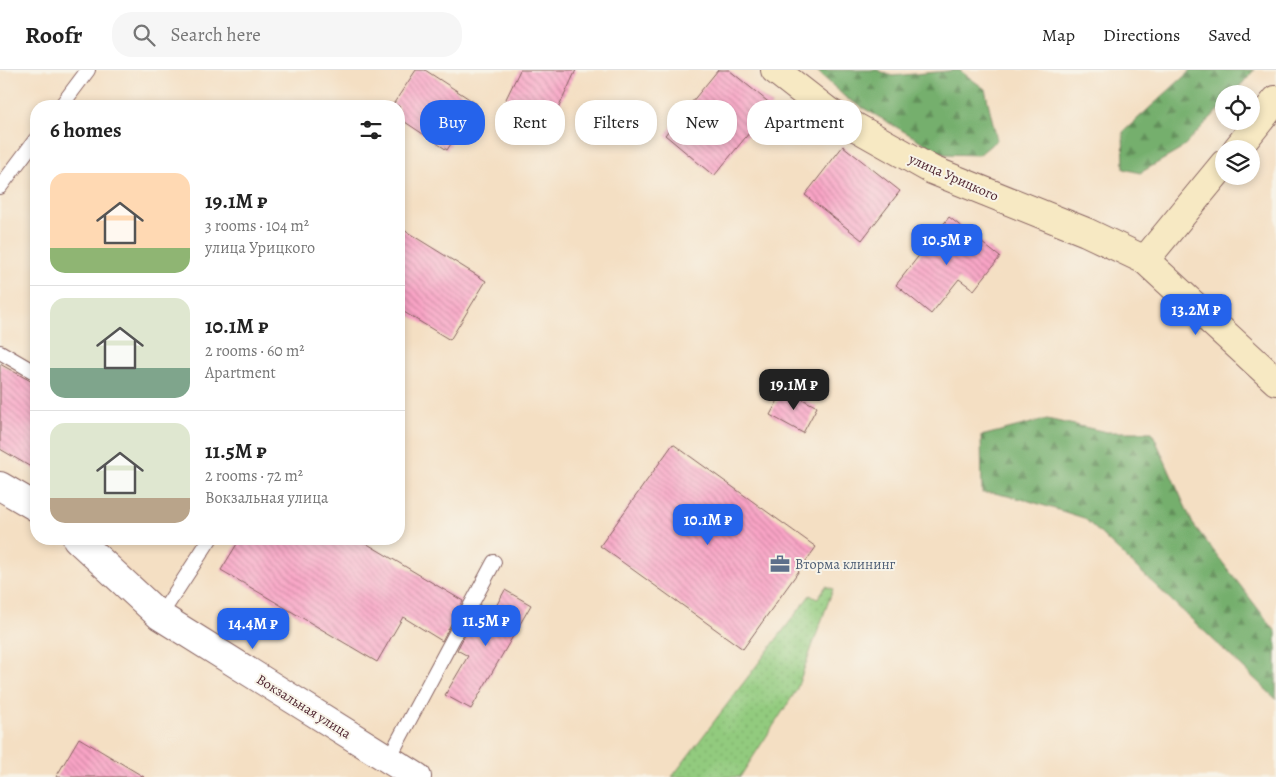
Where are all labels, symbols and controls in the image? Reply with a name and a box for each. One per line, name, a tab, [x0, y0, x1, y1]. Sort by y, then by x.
search box	[112, 12, 462, 57]
text: Roofr	[25, 19, 82, 51]
icon: search	[130, 21, 158, 49]
text: Search here	[170, 22, 261, 48]
text: Map	[1042, 23, 1075, 47]
text: Directions	[1103, 23, 1180, 47]
text: Saved	[1208, 23, 1251, 47]
map controls	[1215, 85, 1260, 185]
button: locate	[1215, 85, 1260, 130]
chip: Buy	[420, 100, 485, 145]
chip: Rent	[495, 100, 565, 145]
chip: Filters	[575, 100, 657, 145]
chip: New	[667, 100, 737, 145]
chip: Apartment	[747, 100, 862, 145]
text: 6 homes	[50, 116, 122, 144]
icon: filters	[357, 116, 385, 144]
button: layers	[1215, 140, 1260, 185]
street label: улица Урицкого	[905, 149, 1002, 206]
text: 19.1M ₽	[205, 187, 268, 215]
icon: home	[90, 193, 150, 253]
text: 3 rooms · 104 m²	[205, 215, 309, 237]
pin: 10.5M ₽	[901, 224, 993, 266]
text: 10.5M ₽	[922, 229, 972, 251]
text: улица Урицкого	[205, 237, 315, 259]
pin: 13.2M ₽	[1150, 294, 1242, 336]
text: 13.2M ₽	[1171, 299, 1221, 321]
text: 10.1M ₽	[205, 312, 268, 340]
icon: home	[90, 318, 150, 378]
text: 2 rooms · 60 m²	[205, 340, 305, 362]
text: Apartment	[205, 362, 276, 384]
pin: 19.1M ₽	[748, 368, 840, 411]
text: 19.1M ₽	[770, 374, 818, 396]
text: 11.5M ₽	[205, 437, 267, 465]
icon: home	[90, 443, 150, 503]
text: 2 rooms · 72 m²	[205, 465, 303, 487]
text: Вокзальная улица	[205, 487, 328, 509]
pin: 10.1M ₽	[662, 504, 754, 546]
text: 10.1M ₽	[684, 509, 732, 531]
office icon: Вторма клининг	[769, 553, 791, 575]
place label: Вторма клининг	[795, 555, 896, 574]
pin: 11.5M ₽	[440, 604, 532, 647]
pin: 14.4M ₽	[207, 608, 299, 650]
text: 11.5M ₽	[462, 610, 510, 632]
text: 14.4M ₽	[228, 613, 278, 635]
street label: Вокзальная улица	[253, 670, 355, 743]

